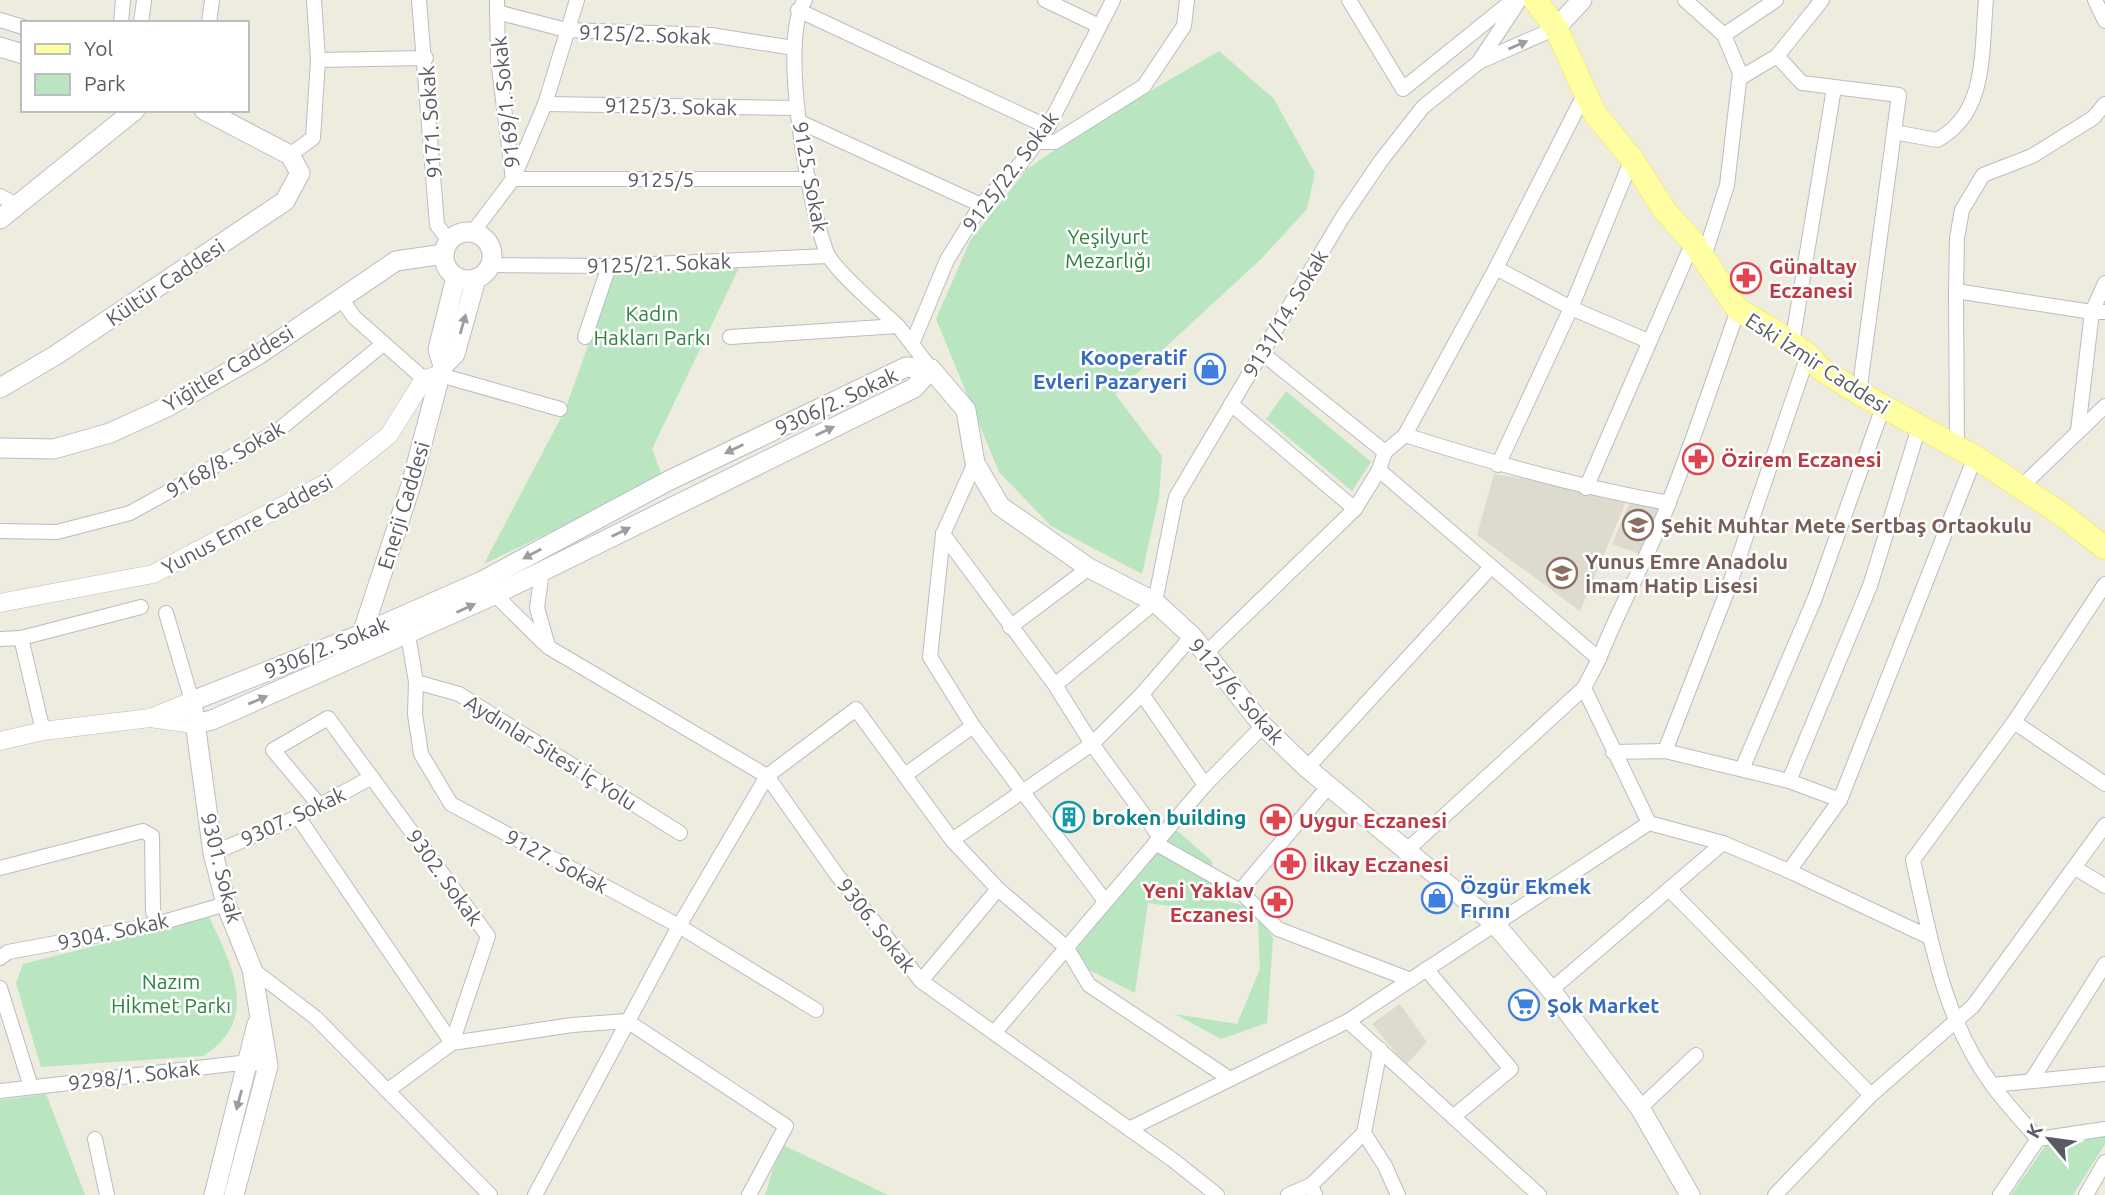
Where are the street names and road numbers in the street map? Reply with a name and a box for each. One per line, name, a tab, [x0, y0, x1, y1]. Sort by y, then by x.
street label: 9125/2. Sokak	[579, 20, 712, 48]
street label: 9169/1. Sokak	[486, 35, 524, 169]
street label: 9171. Sokak	[414, 65, 446, 179]
street label: 9125/3. Sokak	[605, 93, 738, 119]
street label: 9125/22. Sokak	[957, 106, 1063, 236]
street label: 9125. Sokak	[788, 119, 834, 235]
street label: 9125/5	[628, 167, 694, 191]
street label: Kültür Caddesi	[101, 234, 229, 330]
street label: 9131/14. Sokak	[1238, 245, 1333, 381]
street label: 9125/21. Sokak	[587, 248, 732, 278]
street label: Eski İzmir Caddesi	[1742, 308, 1894, 418]
street label: Yiğitler Caddesi	[159, 320, 297, 416]
street label: 9306/2. Sokak	[771, 362, 901, 440]
street label: 9168/8. Sokak	[162, 415, 289, 502]
street label: Enerji Caddesi	[372, 438, 434, 572]
street label: Yunus Emre Caddesi	[158, 469, 336, 579]
street label: 9306/2. Sokak	[260, 611, 392, 683]
street label: 9125/6. Sokak	[1185, 633, 1290, 749]
street label: Aydınlar Sitesi İç Yolu	[461, 689, 641, 815]
street label: 9307. Sokak	[237, 781, 349, 851]
street label: 9301. Sokak	[197, 810, 247, 926]
street label: 9302. Sokak	[402, 824, 488, 930]
street label: 9127. Sokak	[502, 824, 613, 898]
street label: 9306. Sokak	[833, 873, 921, 977]
street label: 9304. Sokak	[55, 907, 171, 954]
street label: 9298/1. Sokak	[67, 1055, 201, 1095]

